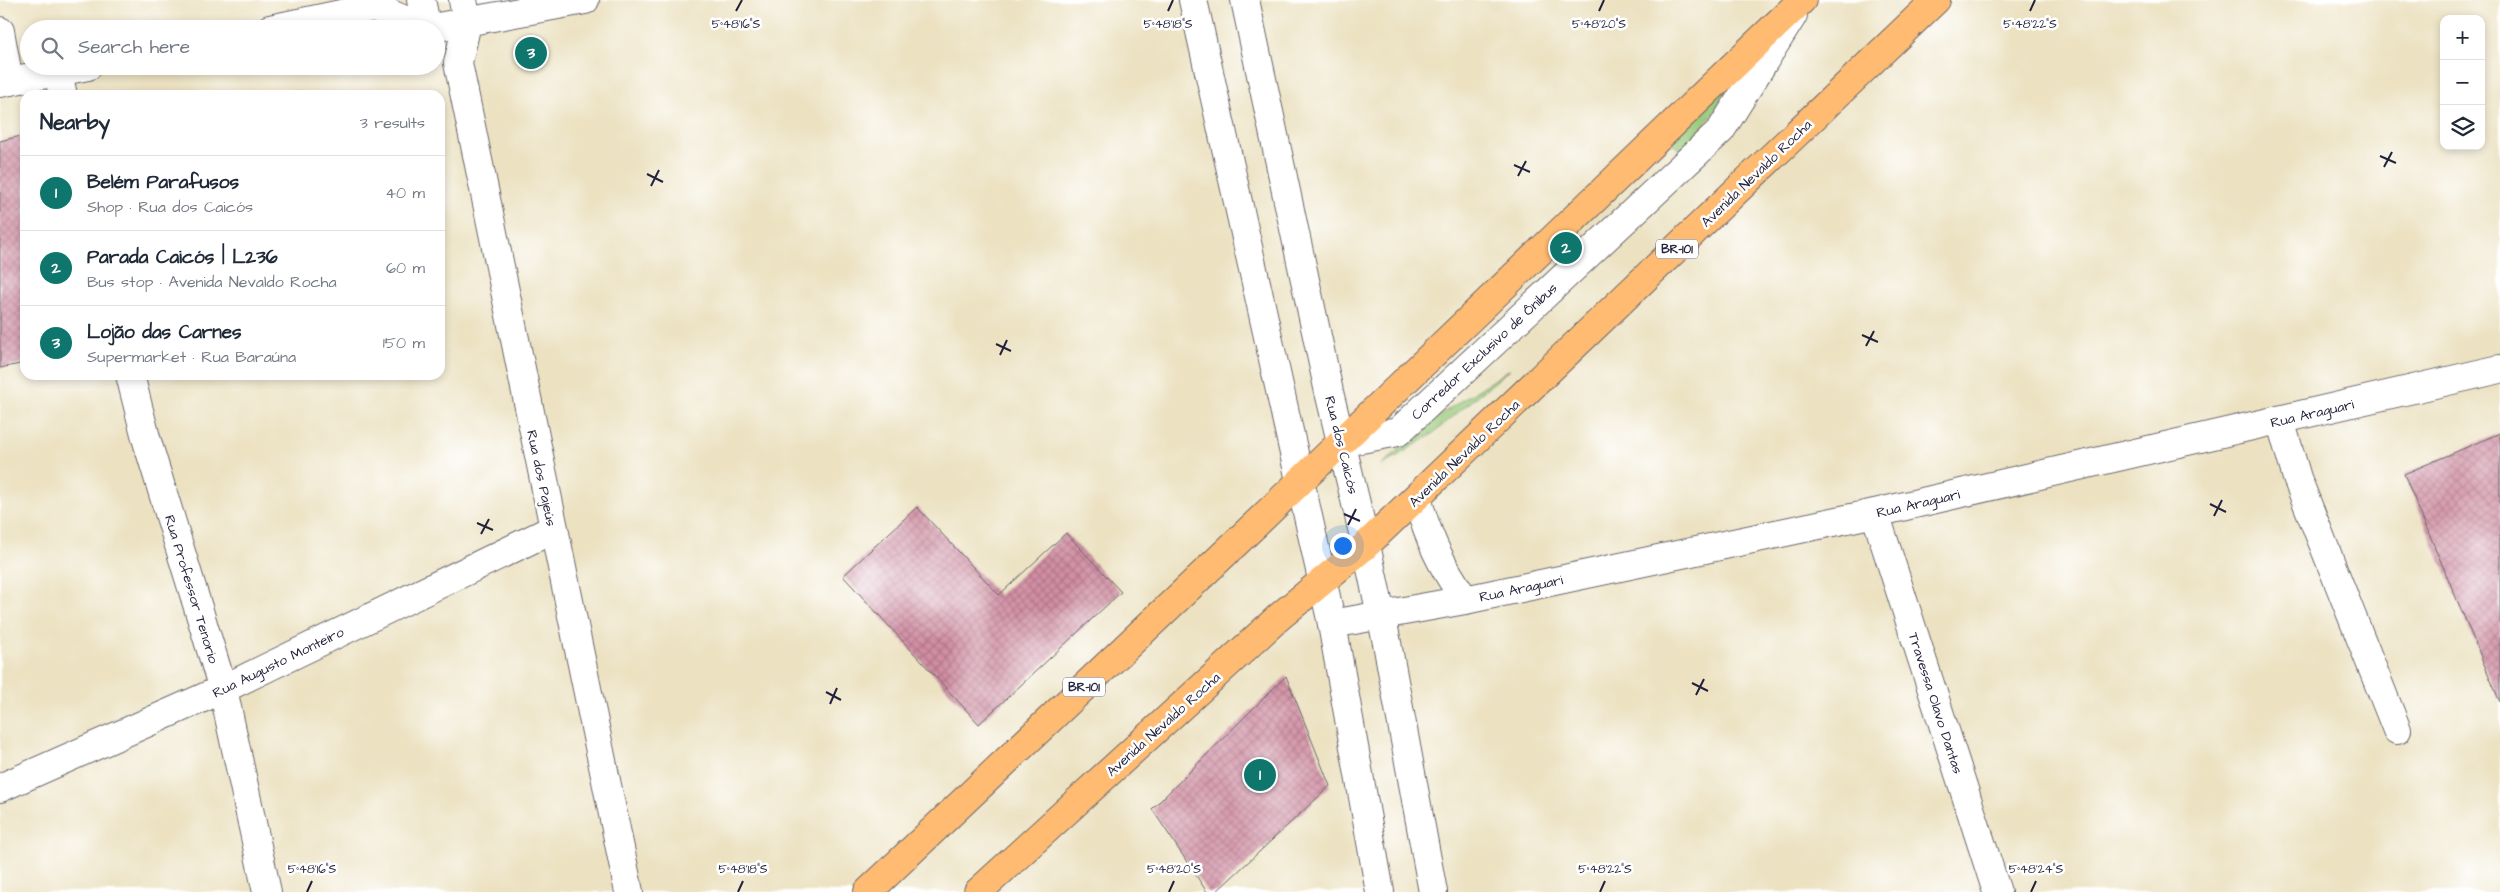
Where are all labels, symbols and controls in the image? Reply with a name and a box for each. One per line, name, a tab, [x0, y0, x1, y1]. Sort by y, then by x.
map controls	[2440, 15, 2485, 150]
button: +	[2440, 15, 2485, 60]
text: 5°48'16"S	[712, 16, 761, 33]
text: 5°48'18"S	[1144, 16, 1193, 33]
text: 5°48'20"S	[1572, 16, 1626, 33]
text: 5°48'22"S	[2003, 16, 2057, 33]
search box	[20, 20, 445, 75]
icon: search	[38, 34, 66, 62]
text: Search here	[78, 34, 190, 61]
pin: 3	[515, 34, 547, 72]
button: −	[2440, 60, 2485, 105]
button: layers	[2440, 105, 2485, 150]
text: Nearby	[40, 108, 110, 137]
text: 3 results	[360, 112, 425, 134]
street label: Avenida Nevaldo Rocha	[1697, 115, 1817, 232]
text: Belém Parafusos	[87, 169, 239, 196]
text: 1	[55, 182, 57, 204]
text: 40 m	[385, 182, 425, 204]
text: Shop · Rua dos Caicós	[87, 196, 253, 218]
pin: 2	[1550, 229, 1582, 267]
road number: BR-101	[1656, 240, 1698, 258]
text: Parada Caicós | L236	[87, 244, 278, 271]
text: 2	[51, 257, 61, 279]
text: 60 m	[386, 257, 425, 279]
text: Bus stop · Avenida Nevaldo Rocha	[87, 271, 337, 293]
street label: Corredor Exclusivo de Ônibus	[1407, 279, 1562, 425]
text: Lojão das Carnes	[87, 319, 242, 346]
text: 3	[52, 332, 60, 354]
text: 150 m	[383, 332, 425, 354]
text: Supermarket · Rua Baraúna	[87, 346, 296, 368]
street label: Rua dos Caicós	[1319, 394, 1363, 496]
street label: Avenida Nevaldo Rocha	[1405, 395, 1525, 512]
street label: Rua Araguari	[2269, 395, 2356, 433]
street label: Rua dos Pajeús	[521, 428, 561, 528]
street label: Rua Araguari	[1875, 485, 1962, 523]
street label: Rua Professor Tenorio	[159, 513, 223, 666]
your location	[1330, 533, 1356, 559]
street label: Rua Araguari	[1478, 570, 1565, 608]
street label: Rua Augusto Monteiro	[209, 622, 348, 703]
street label: Travessa Olavo Dantas	[1903, 630, 1967, 777]
street label: Avenida Nevaldo Rocha	[1102, 668, 1225, 781]
road number: BR-101	[1063, 678, 1105, 696]
pin: 1	[1244, 756, 1276, 794]
text: 5°48'16"S	[288, 861, 337, 878]
text: 5°48'18"S	[719, 861, 768, 878]
text: 5°48'20"S	[1147, 861, 1201, 878]
text: 5°48'22"S	[1578, 861, 1632, 878]
text: 5°48'24"S	[2009, 861, 2064, 878]

